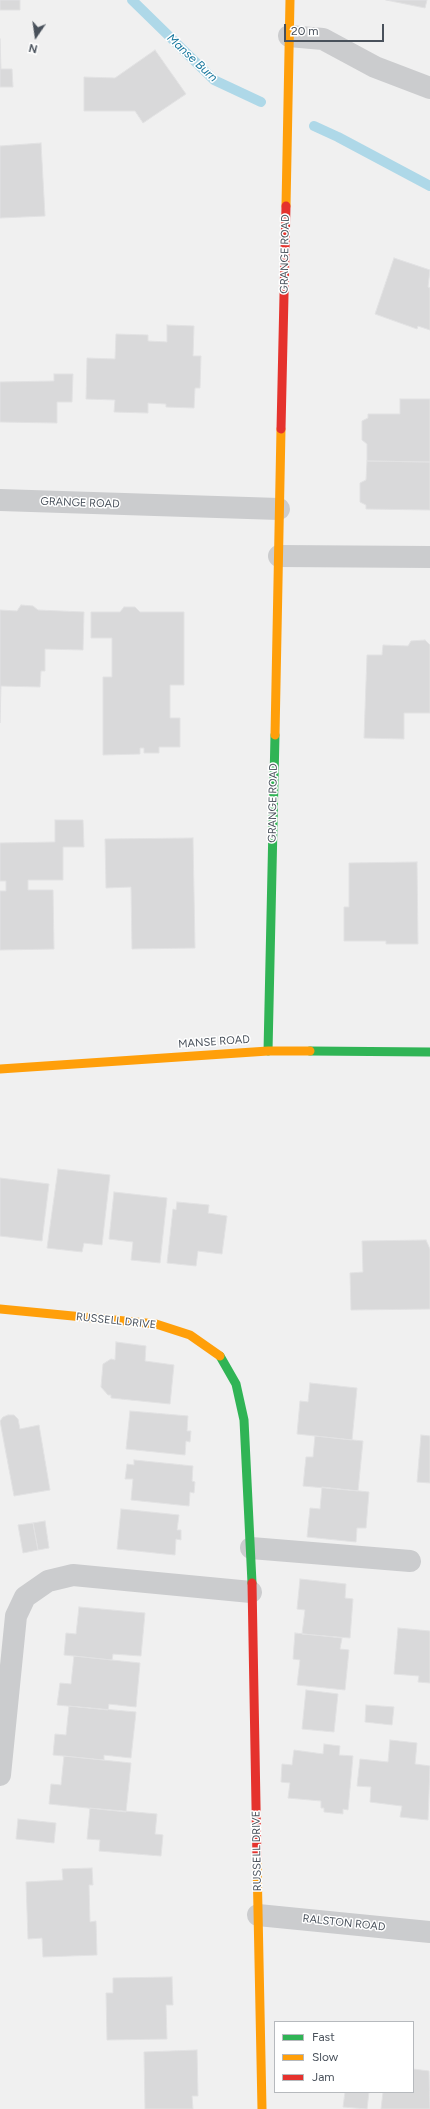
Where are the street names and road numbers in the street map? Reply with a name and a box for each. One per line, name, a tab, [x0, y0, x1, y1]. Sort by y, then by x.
street label: GRANGE ROAD	[278, 214, 292, 294]
street label: GRANGE ROAD	[40, 495, 120, 511]
street label: GRANGE ROAD	[266, 763, 280, 843]
street label: MANSE ROAD	[178, 1033, 250, 1051]
street label: RUSSELL DRIVE	[75, 1310, 157, 1332]
street label: RUSSELL DRIVE	[250, 1811, 264, 1891]
street label: RALSTON ROAD	[302, 1912, 386, 1934]

